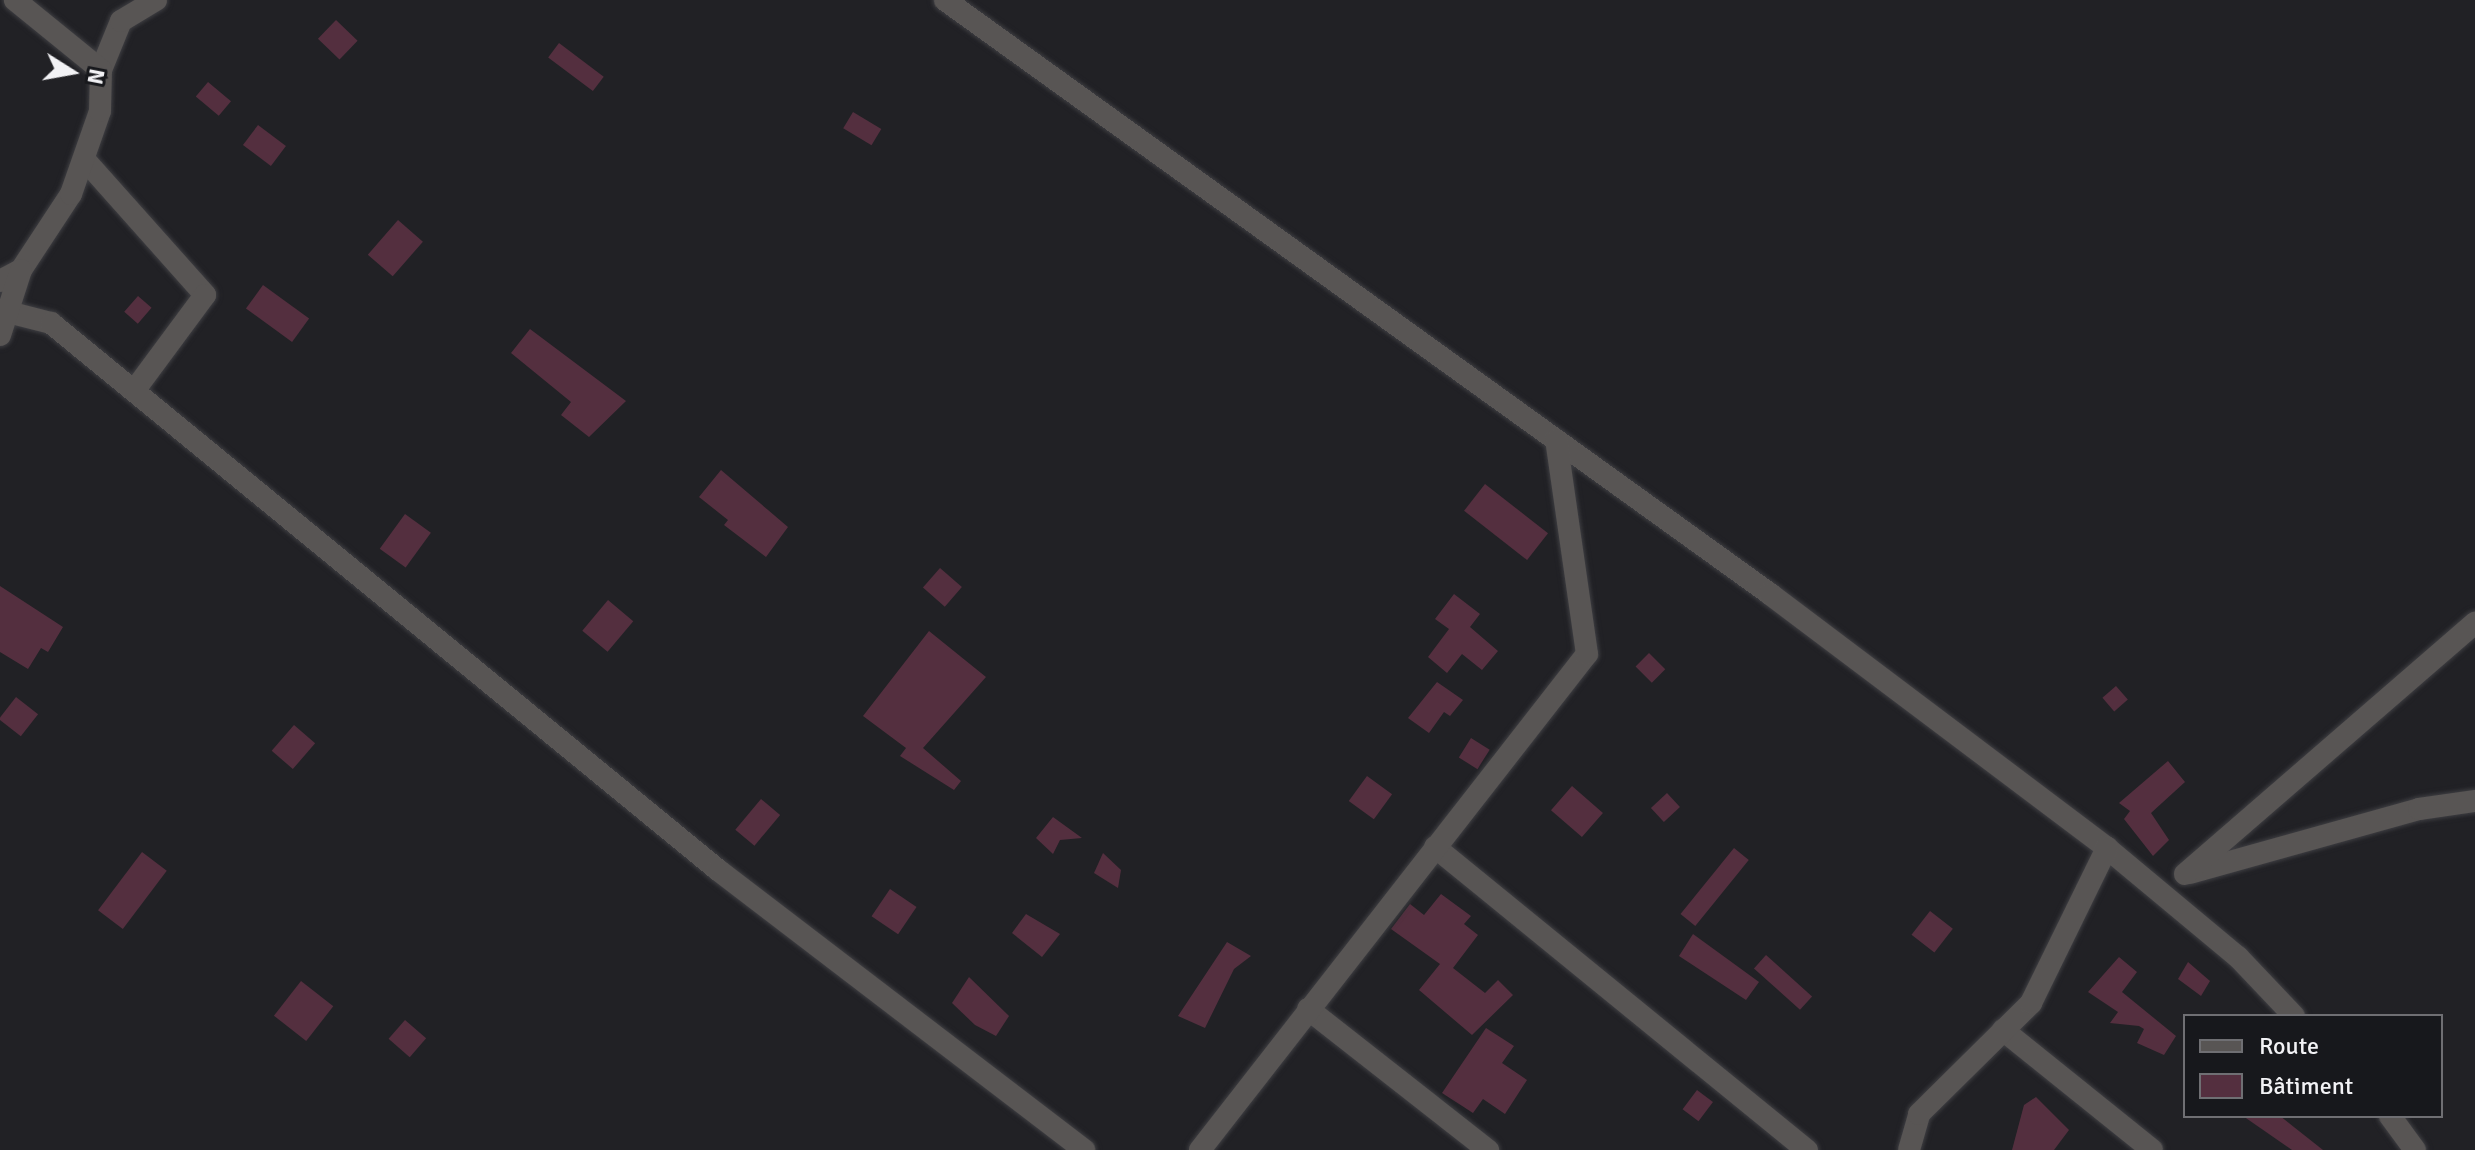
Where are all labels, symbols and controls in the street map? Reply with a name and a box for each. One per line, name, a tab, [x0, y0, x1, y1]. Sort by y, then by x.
north arrow	[32, 32, 112, 112]
text: N	[81, 67, 111, 87]
legend	[2183, 1014, 2443, 1118]
text: Route	[2259, 1031, 2319, 1061]
text: Bâtiment	[2259, 1071, 2353, 1101]

